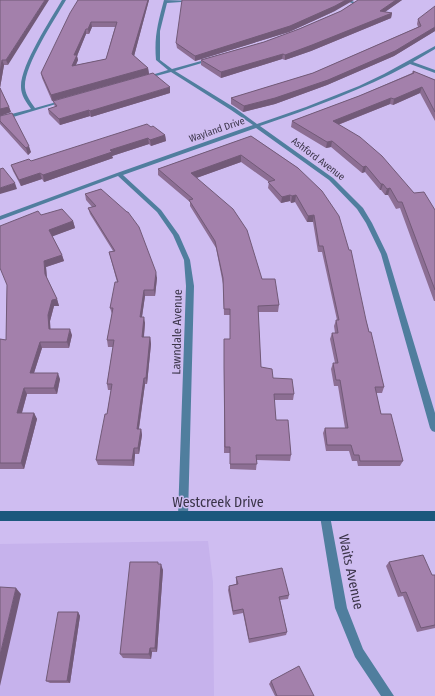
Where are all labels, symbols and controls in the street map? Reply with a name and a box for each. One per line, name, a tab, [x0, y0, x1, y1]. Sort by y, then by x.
street label: Wayland Drive	[188, 115, 246, 145]
street label: Ashford Avenue	[289, 135, 347, 183]
street label: Lawndale Avenue	[169, 289, 185, 375]
street label: Westcreek Drive	[172, 494, 264, 511]
street label: Waits Avenue	[335, 533, 367, 611]

